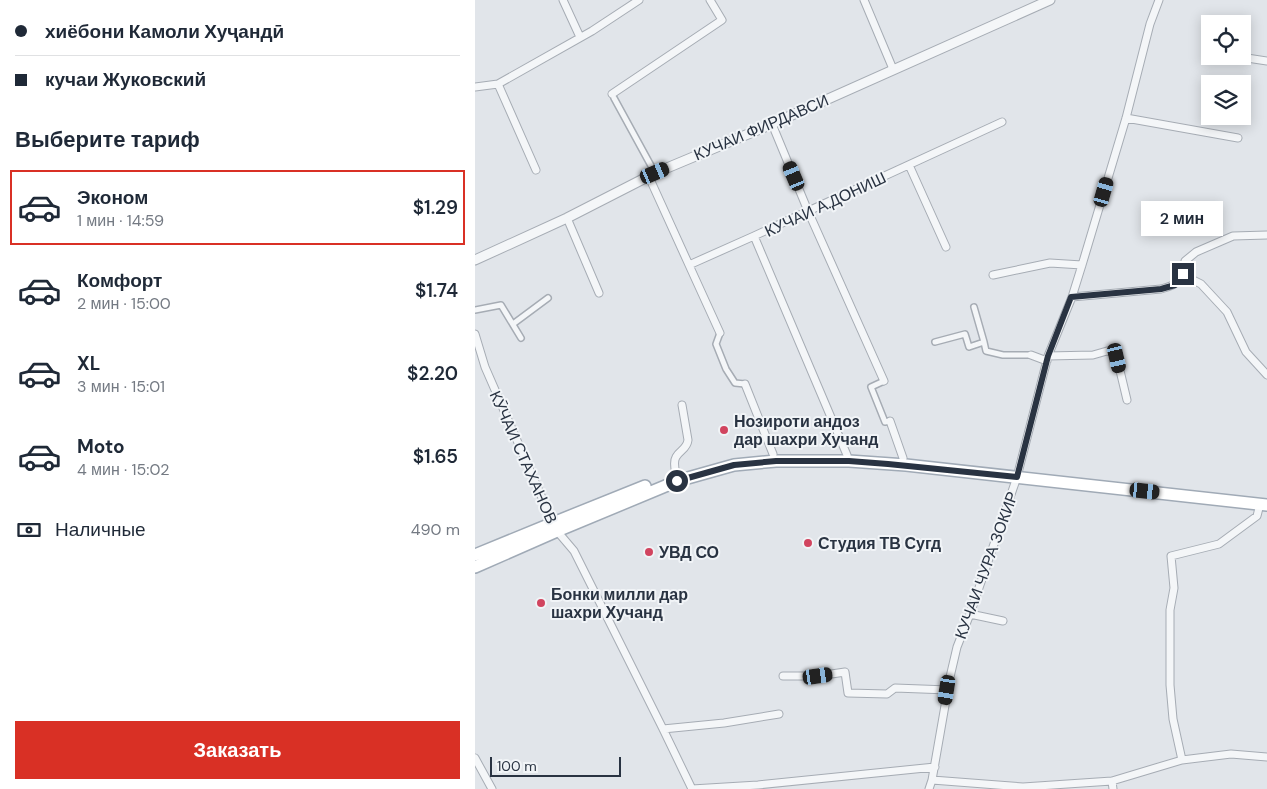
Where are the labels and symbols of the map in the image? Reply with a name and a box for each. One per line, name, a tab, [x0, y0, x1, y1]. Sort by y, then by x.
street label: КУЧАИ ФИРДАВСИ	[690, 90, 832, 165]
car	[781, 159, 806, 193]
car	[638, 160, 671, 186]
street label: КУЧАИ А.ДОНИШ	[761, 167, 889, 242]
car	[1092, 176, 1115, 208]
callout: 2 мин	[1142, 202, 1224, 236]
route end	[1172, 263, 1194, 285]
car	[1106, 342, 1127, 374]
street label: КӮЧАИ СТАХАНОВ	[485, 387, 562, 527]
place label: Нозироти андоз дар шахри Хучанд	[734, 411, 878, 450]
marker: Нозироти андоз дар шахри Хучанд	[718, 424, 730, 436]
route start	[666, 470, 688, 492]
car	[1129, 482, 1160, 500]
street label: КУЧАИ ЧУРА ЗОКИР	[950, 488, 1023, 642]
place label: Студия ТВ Сугд	[818, 533, 941, 554]
marker: Студия ТВ Сугд	[802, 537, 814, 549]
place label: УВД СО	[659, 542, 719, 563]
marker: УВД СО	[643, 546, 655, 558]
place label: Бонки милли дар шахри Хучанд	[551, 584, 688, 623]
marker: Бонки милли дар шахри Хучанд	[535, 597, 547, 609]
car	[802, 666, 833, 686]
car	[937, 674, 956, 706]
scale bar	[490, 754, 621, 777]

